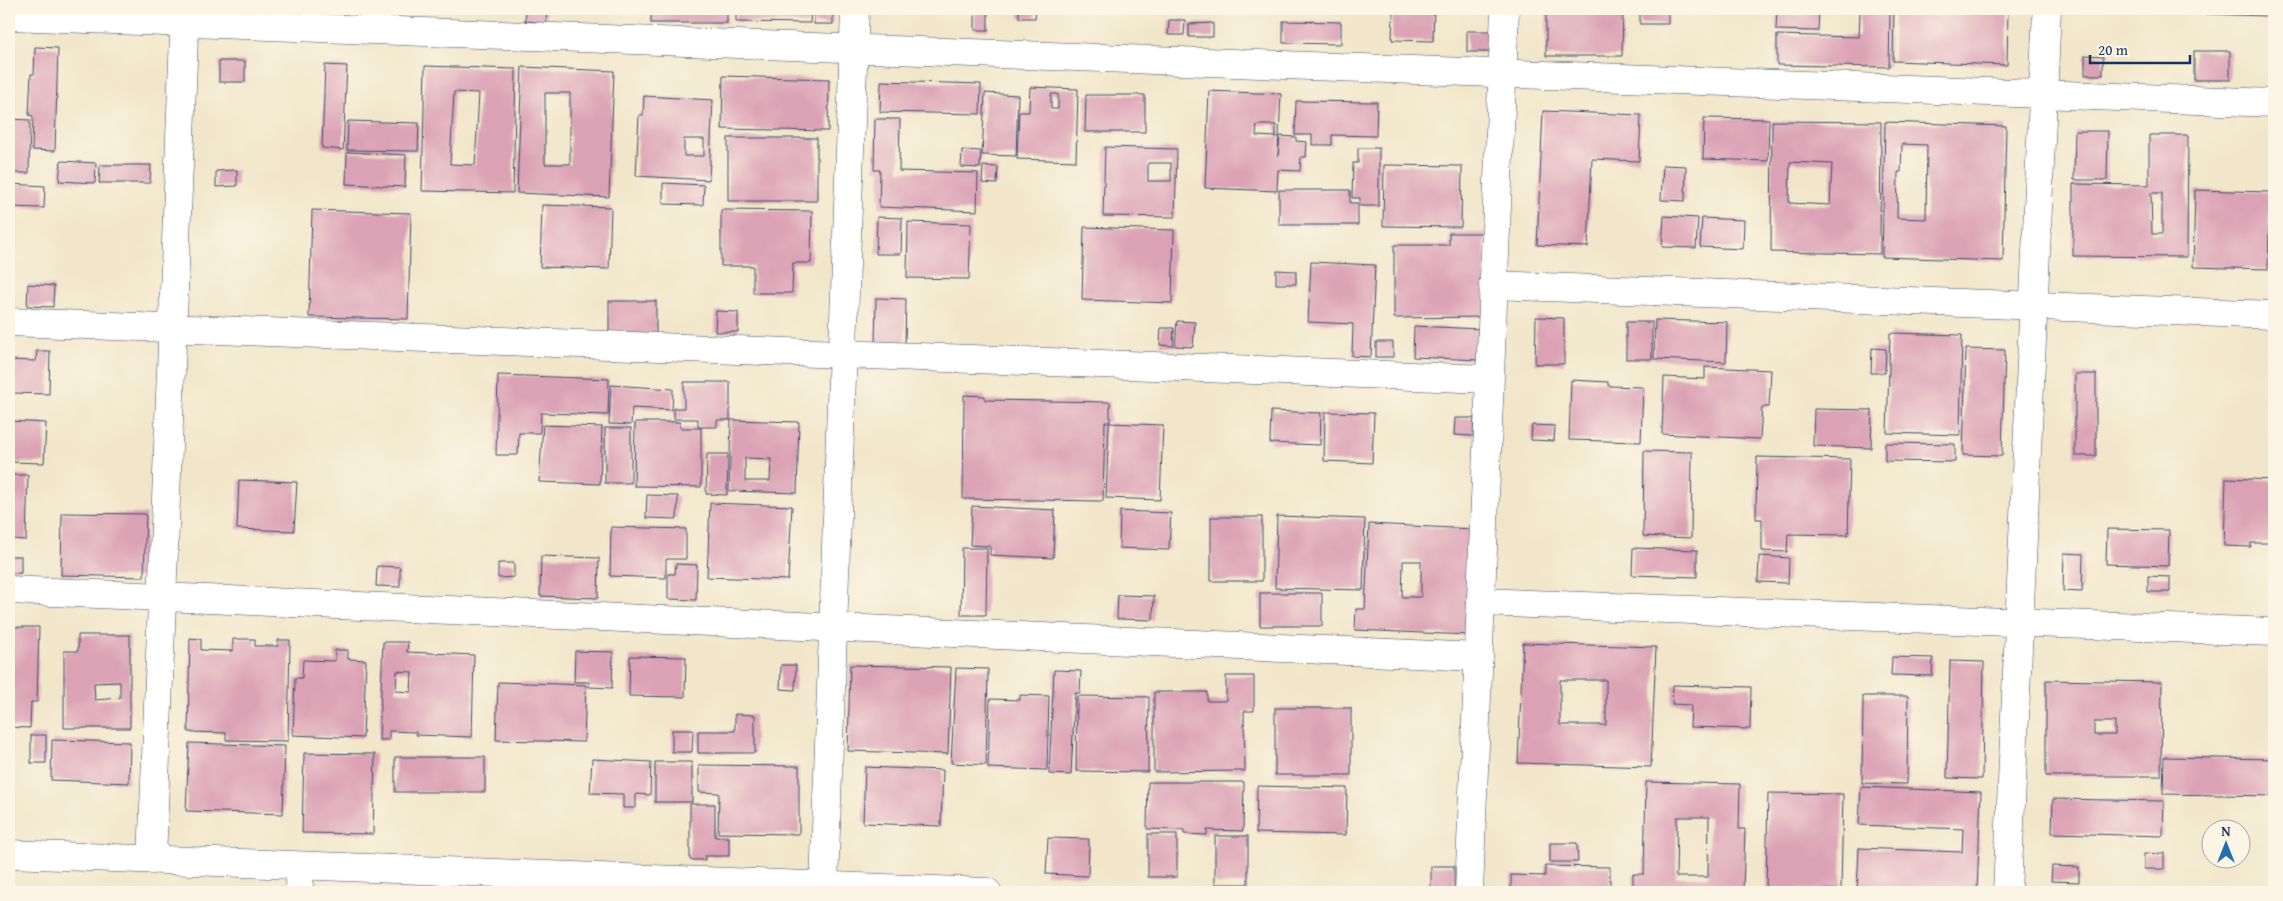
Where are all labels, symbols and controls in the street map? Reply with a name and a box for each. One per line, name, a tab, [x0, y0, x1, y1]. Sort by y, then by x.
scale bar	[2090, 32, 2190, 64]
text: 20 m	[2098, 39, 2129, 60]
north arrow	[2200, 818, 2250, 868]
text: N	[2221, 821, 2231, 841]

